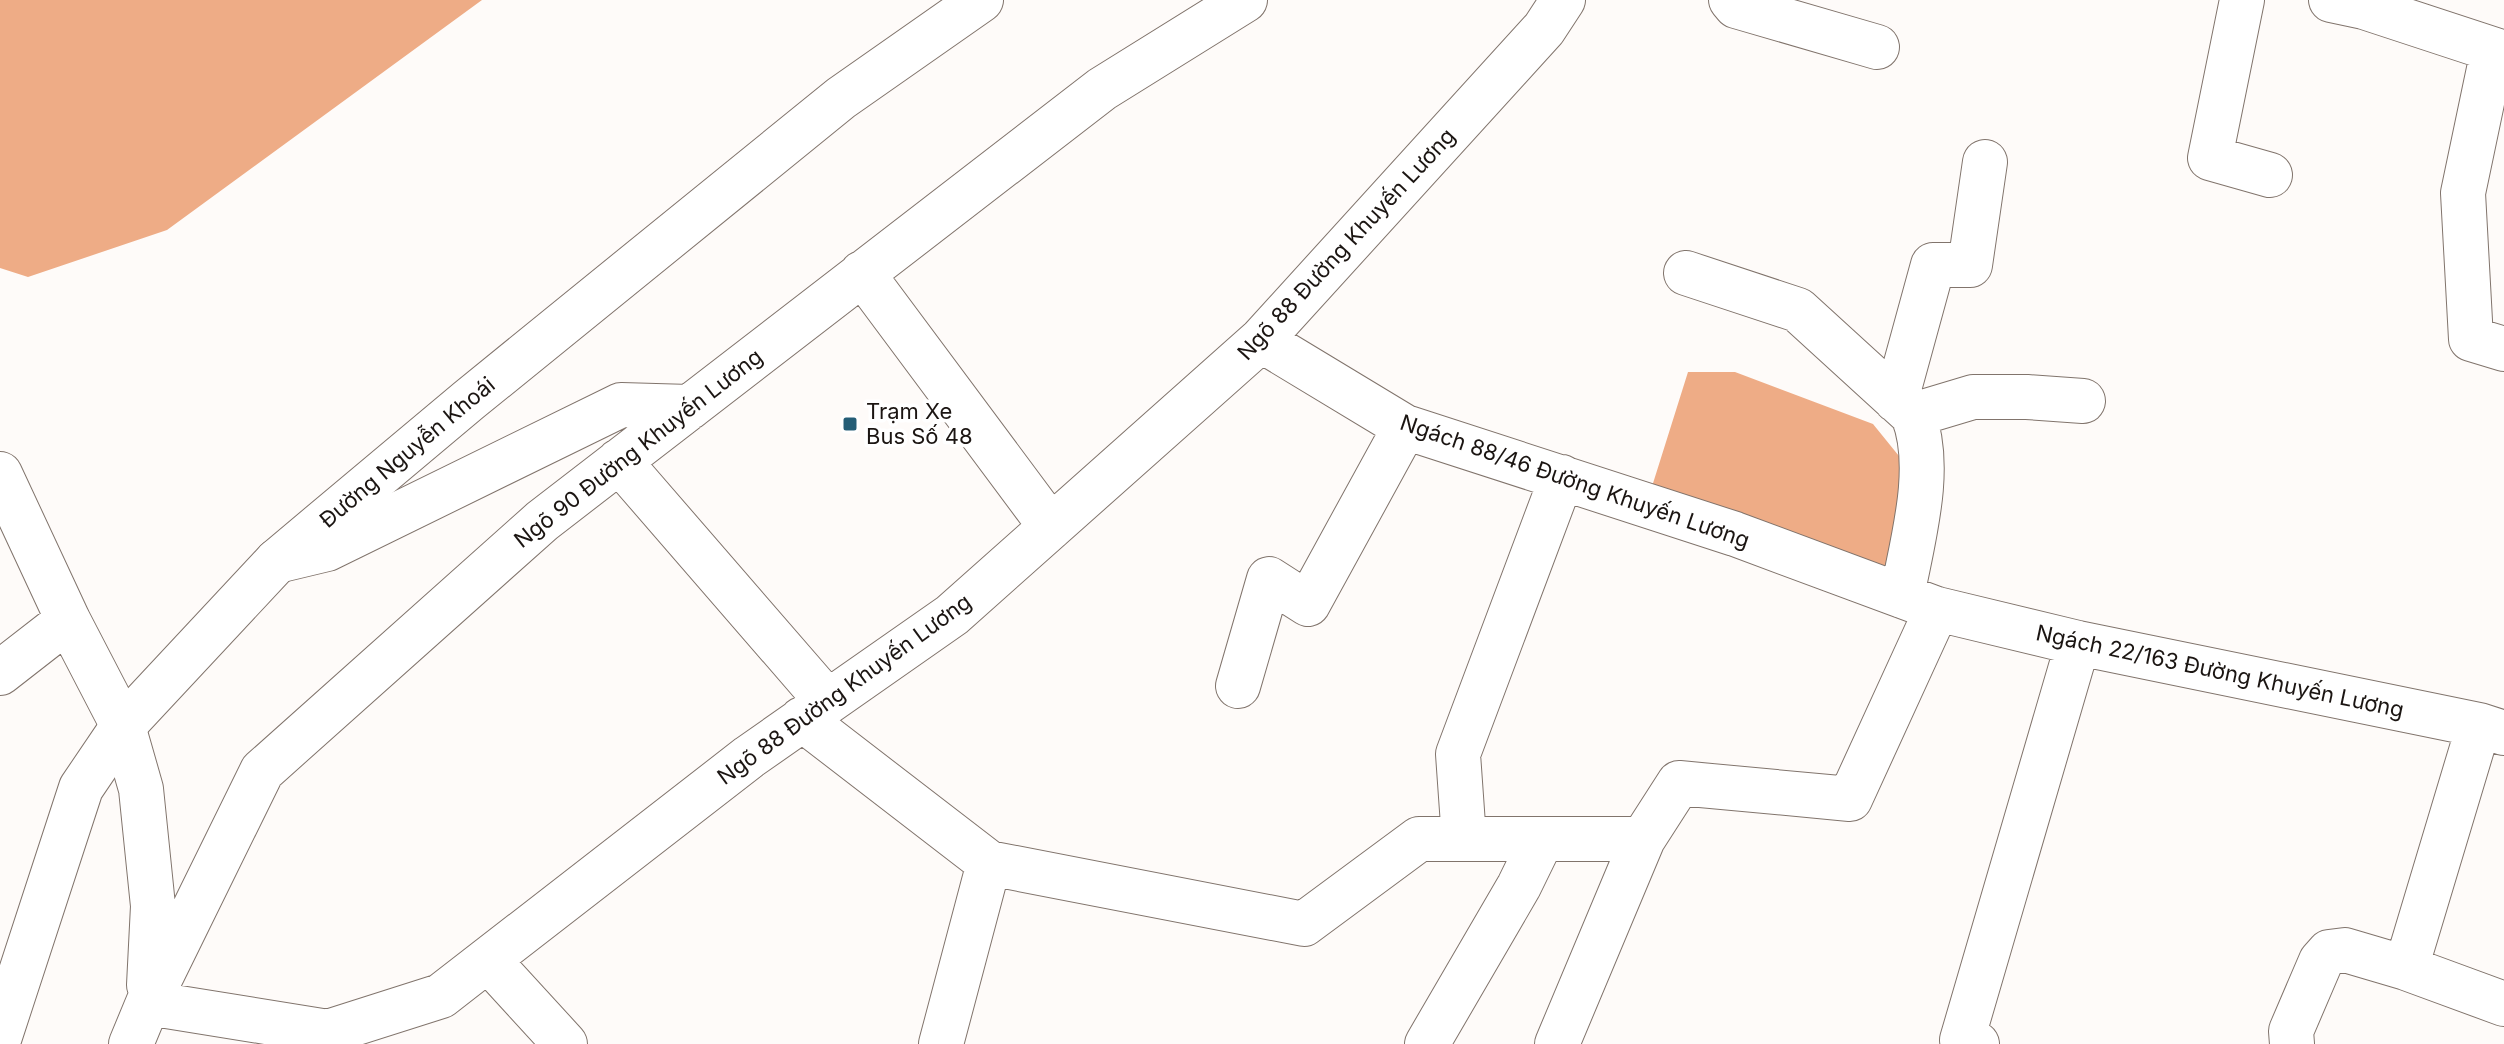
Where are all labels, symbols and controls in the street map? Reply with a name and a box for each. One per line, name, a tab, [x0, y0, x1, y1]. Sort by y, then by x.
street label: Ngõ 88 Đường Khuyến Lương	[1232, 123, 1460, 365]
street label: Ngõ 90 Đường Khuyến Lương	[509, 343, 767, 553]
street label: Đường Nguyễn Khoái	[314, 371, 500, 533]
place label: Trạm Xe Bus Số 48	[866, 398, 973, 449]
street label: Ngách 88/46 Đường Khuyến Lương	[1397, 409, 1753, 553]
marker: Trạm Xe Bus Số 48	[841, 415, 859, 433]
street label: Ngõ 88 Đường Khuyến Lương	[712, 588, 976, 790]
street label: Ngách 22/163 Đường Khuyến Lương	[2034, 619, 2406, 723]

